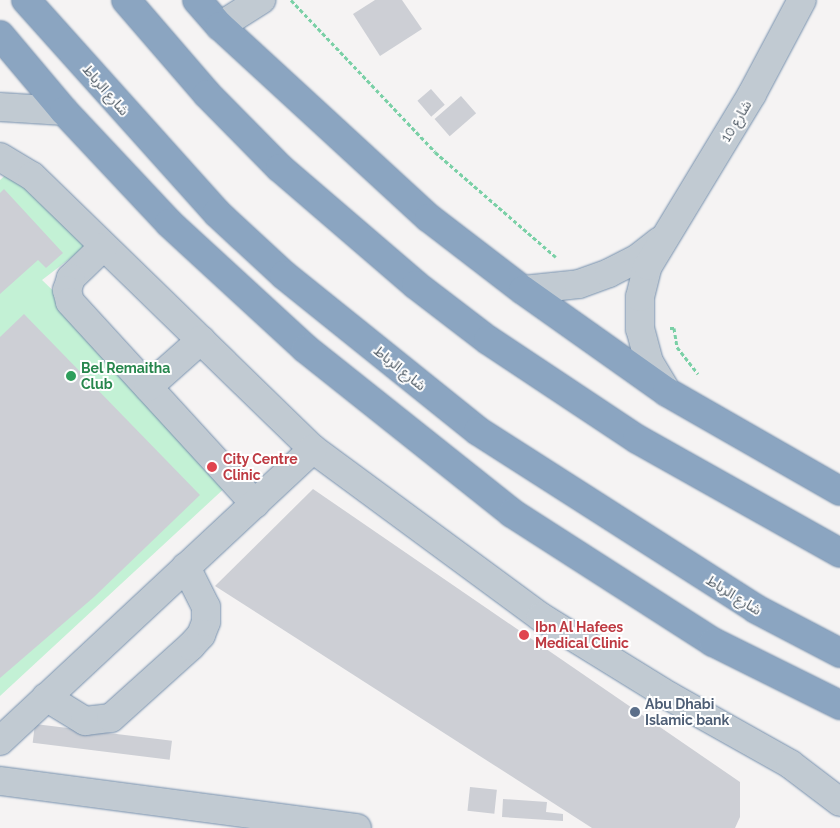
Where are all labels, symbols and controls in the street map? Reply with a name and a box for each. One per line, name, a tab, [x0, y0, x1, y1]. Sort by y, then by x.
street label: شارع الرباط	[79, 61, 133, 119]
street label: شارع 10	[717, 97, 755, 145]
street label: شارع الرباط	[371, 342, 429, 394]
place label: Bel Remaitha Club	[81, 360, 171, 392]
marker: Bel Remaitha Club	[65, 370, 77, 382]
place label: City Centre Clinic	[223, 451, 298, 484]
marker: City Centre Clinic	[205, 460, 219, 474]
street label: شارع الرباط	[703, 571, 765, 619]
place label: Ibn Al Hafees Medical Clinic	[535, 619, 629, 652]
marker: Ibn Al Hafees Medical Clinic	[517, 628, 531, 642]
place label: Abu Dhabi Islamic bank	[645, 696, 729, 729]
marker: Abu Dhabi Islamic bank	[629, 706, 641, 718]

